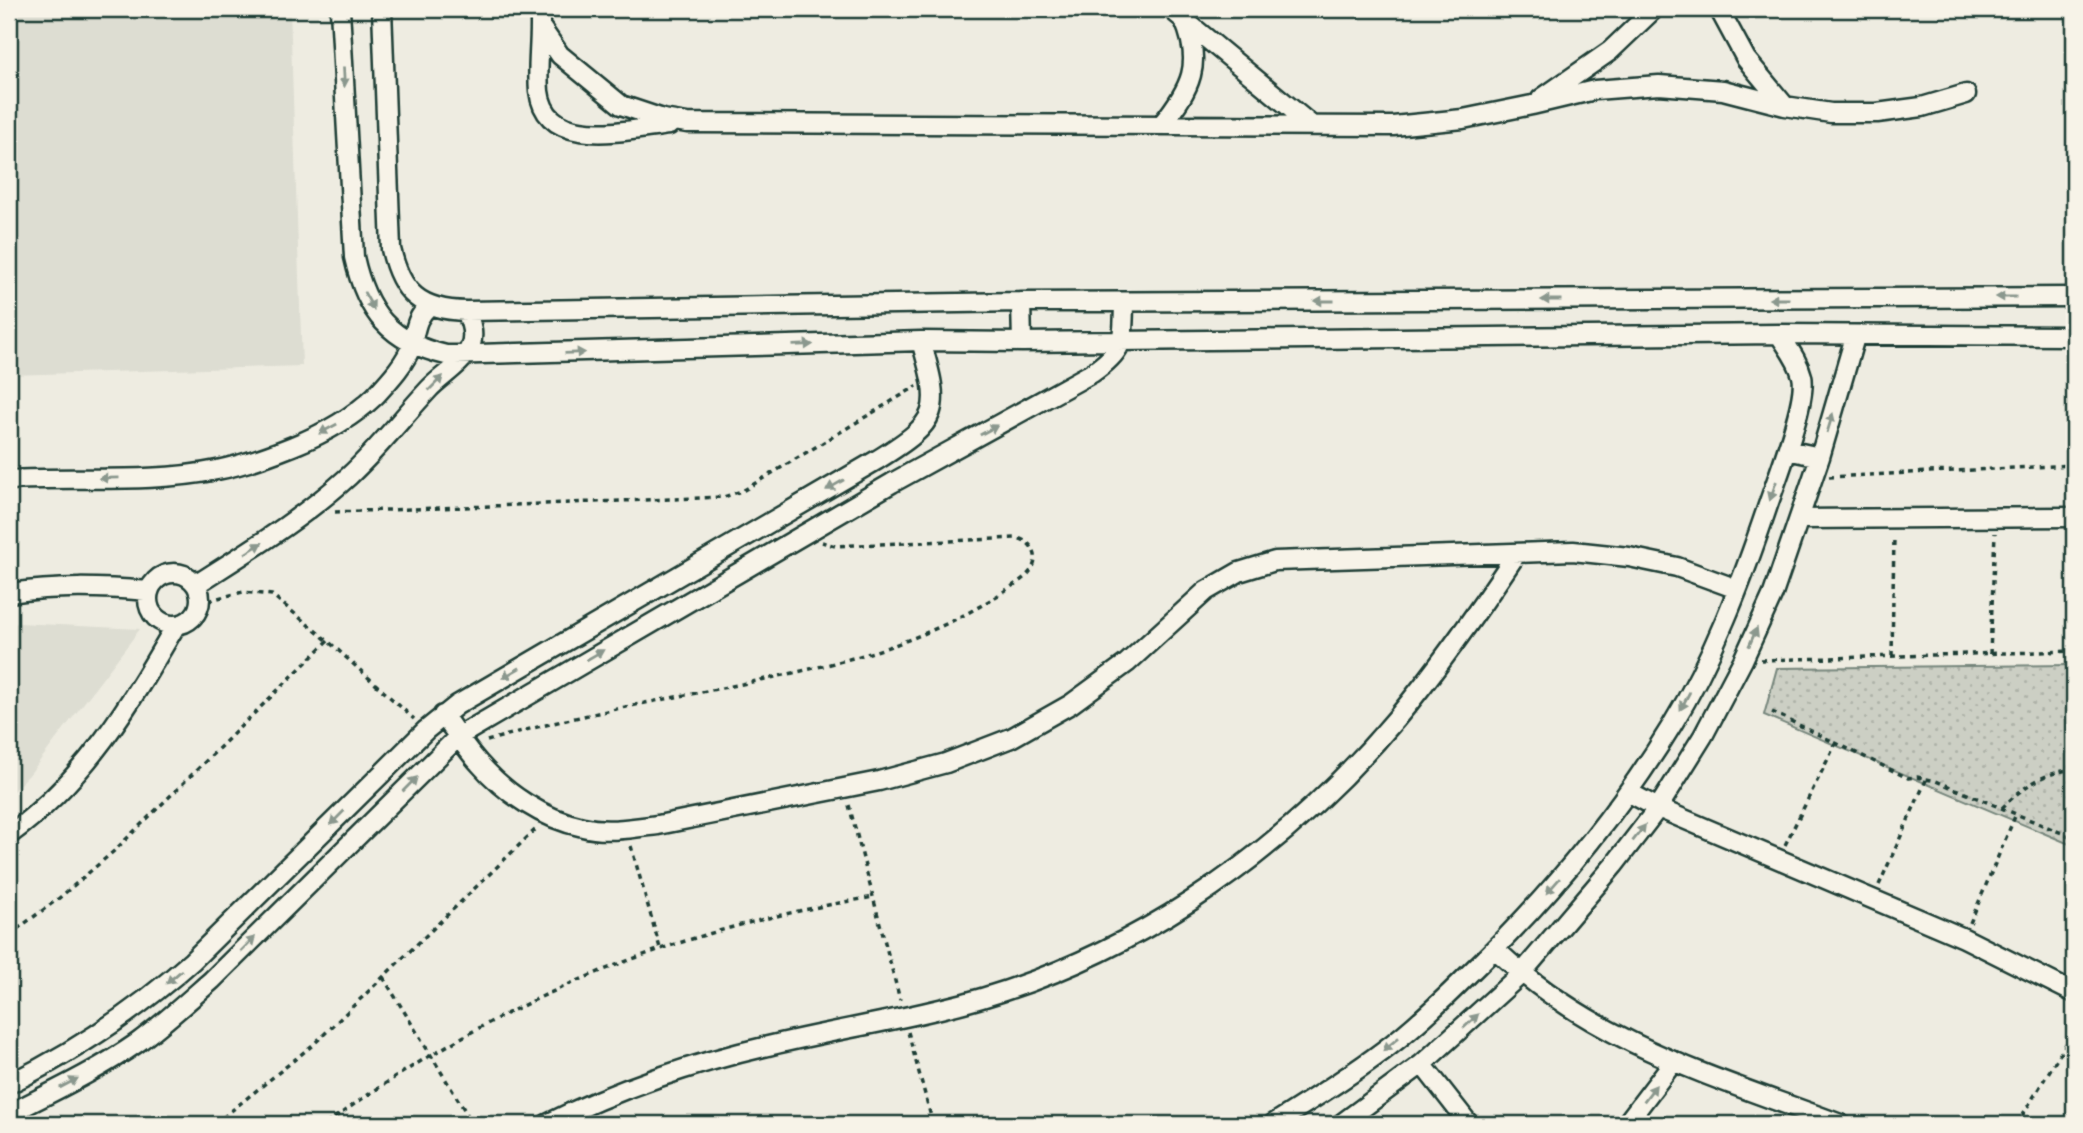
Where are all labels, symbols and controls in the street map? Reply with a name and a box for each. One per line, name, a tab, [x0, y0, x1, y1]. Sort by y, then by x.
one-way arrow	[338, 66, 349, 88]
one-way arrow	[1995, 291, 2017, 303]
one-way arrow	[363, 292, 375, 311]
one-way arrow	[1767, 293, 1789, 304]
one-way arrow	[1540, 294, 1562, 306]
one-way arrow	[1312, 296, 1334, 307]
one-way arrow	[792, 340, 814, 351]
one-way arrow	[565, 347, 587, 359]
one-way arrow	[427, 375, 444, 392]
one-way arrow	[1826, 412, 1836, 433]
one-way arrow	[318, 423, 338, 435]
one-way arrow	[979, 424, 999, 436]
one-way arrow	[97, 472, 119, 483]
one-way arrow	[825, 479, 844, 491]
one-way arrow	[1767, 481, 1778, 502]
one-way arrow	[245, 541, 264, 554]
one-way arrow	[1748, 626, 1759, 647]
one-way arrow	[586, 649, 605, 661]
one-way arrow	[501, 667, 521, 679]
one-way arrow	[1679, 691, 1691, 710]
one-way arrow	[401, 775, 418, 792]
one-way arrow	[329, 810, 345, 826]
one-way arrow	[1631, 824, 1645, 842]
one-way arrow	[1546, 877, 1562, 894]
one-way arrow	[240, 936, 256, 952]
one-way arrow	[166, 969, 183, 984]
one-way arrow	[1463, 1012, 1480, 1029]
one-way arrow	[1382, 1037, 1400, 1052]
one-way arrow	[60, 1077, 79, 1089]
one-way arrow	[1643, 1084, 1657, 1102]

